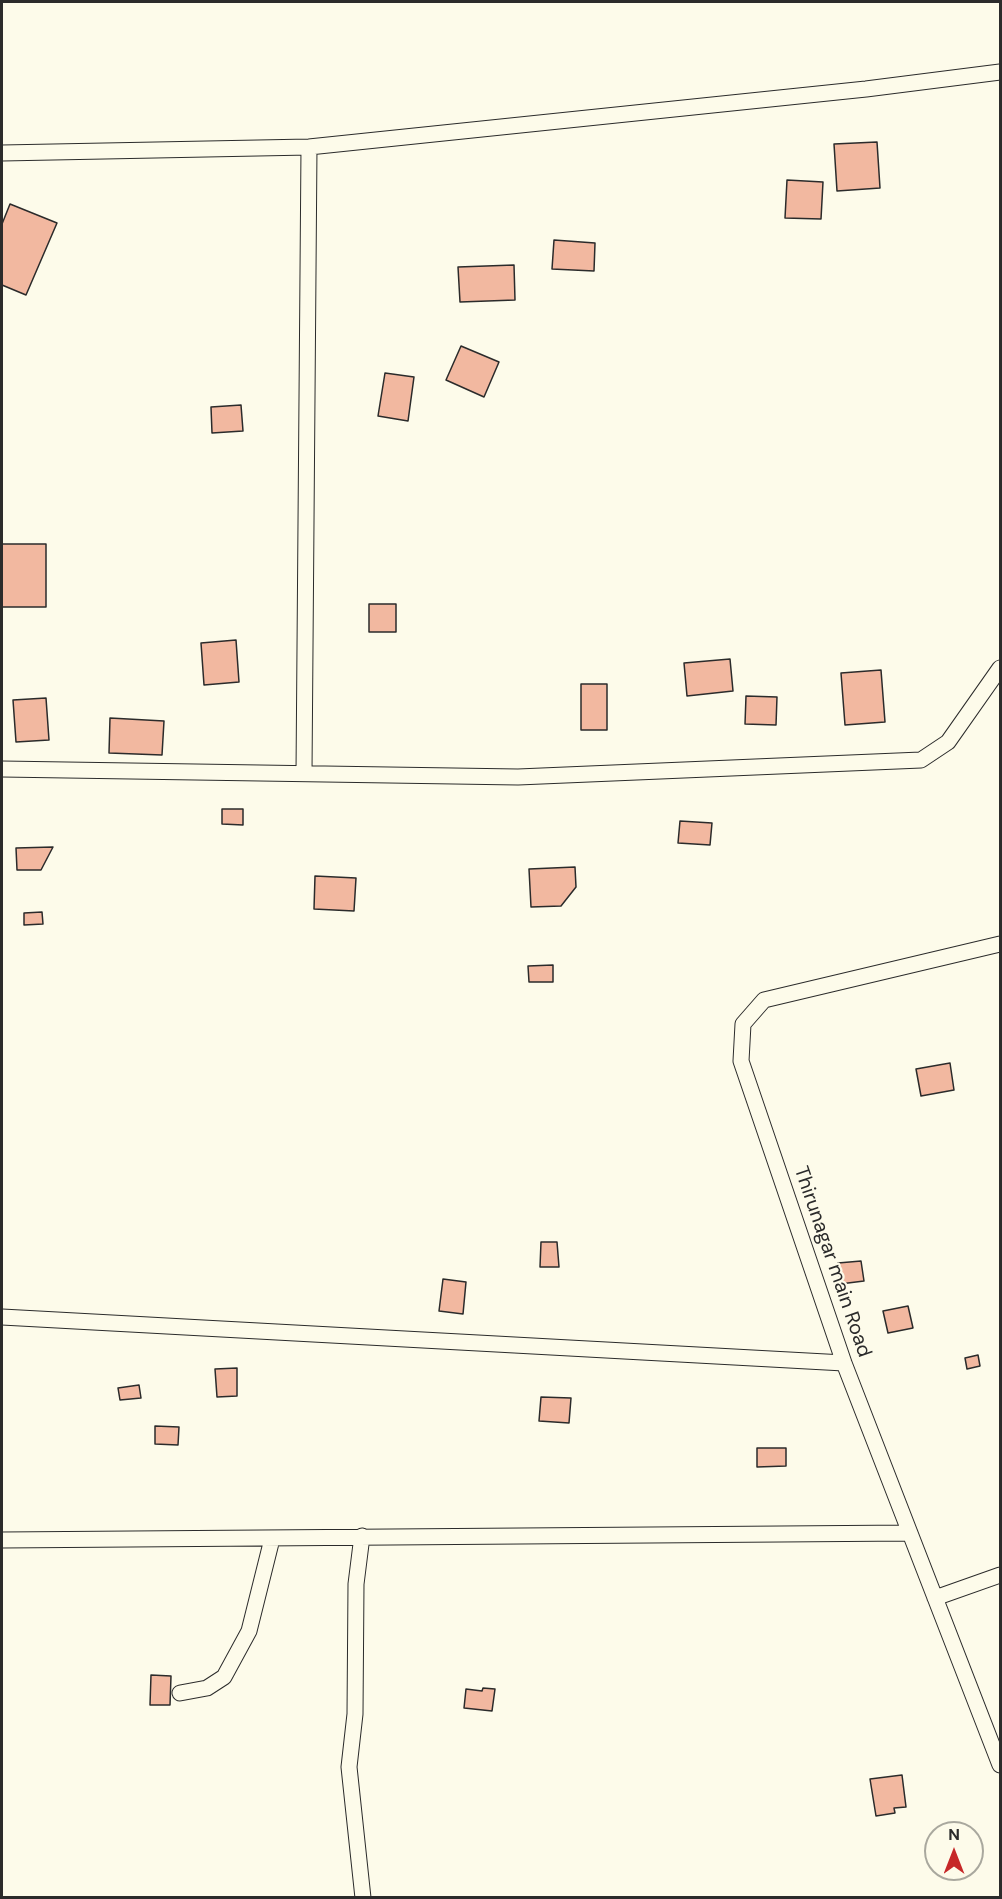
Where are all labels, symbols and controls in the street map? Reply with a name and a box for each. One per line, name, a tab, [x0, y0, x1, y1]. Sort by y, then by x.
street label: Thirunagar main Road	[788, 1163, 876, 1361]
north arrow	[924, 1821, 984, 1881]
text: N	[948, 1824, 960, 1845]

